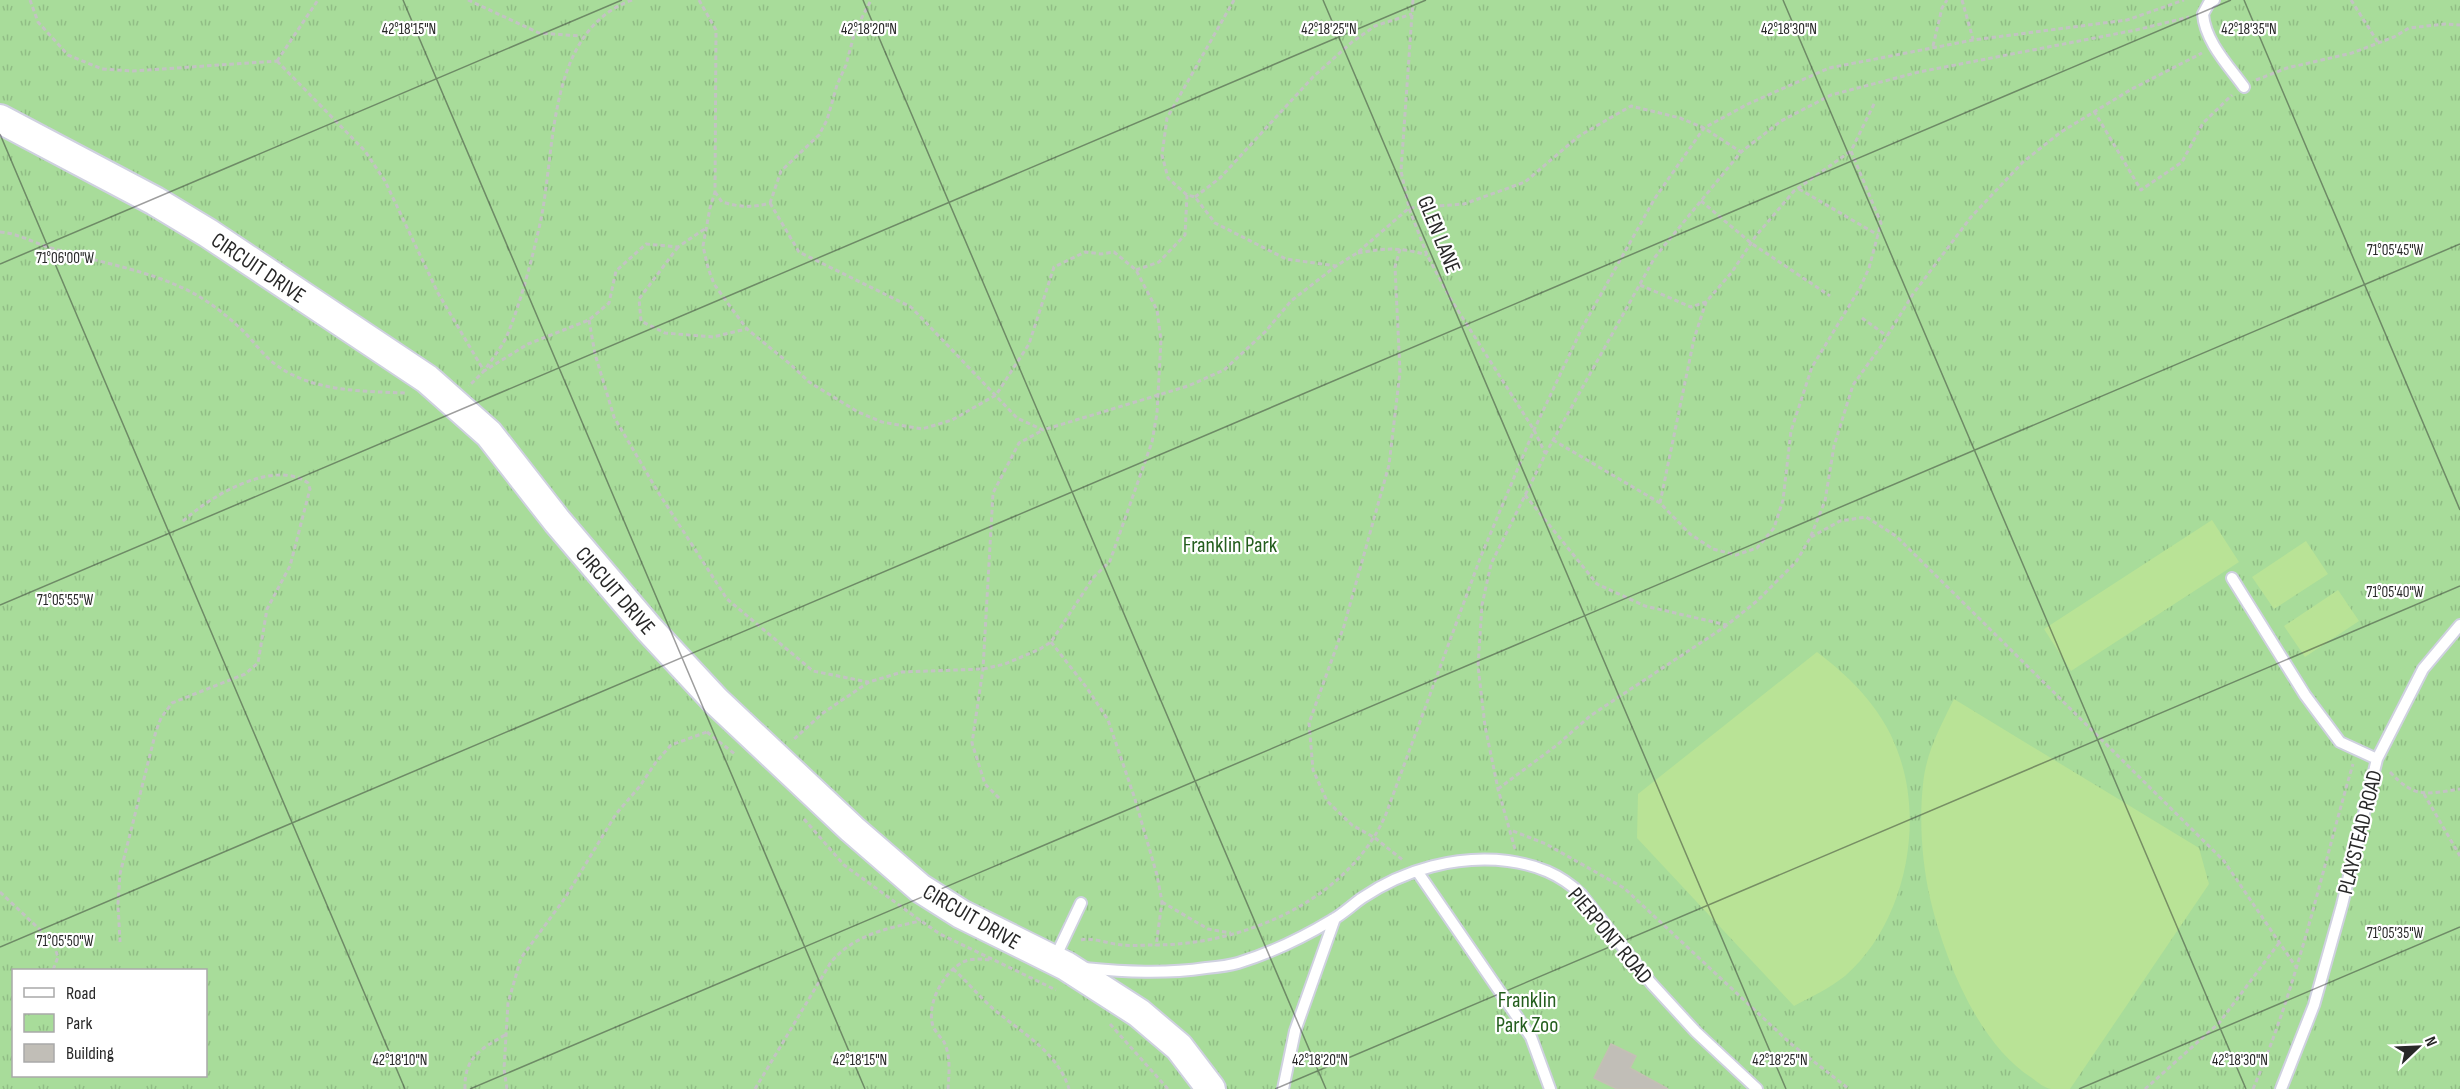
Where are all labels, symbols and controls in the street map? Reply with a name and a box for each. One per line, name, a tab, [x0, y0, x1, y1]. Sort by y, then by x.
text: 42°18'15"N	[382, 20, 436, 39]
text: 42°18'20"N	[841, 20, 897, 39]
text: 42°18'25"N	[1301, 20, 1357, 39]
text: 42°18'30"N	[1761, 20, 1817, 39]
text: 42°18'35"N	[2221, 20, 2277, 39]
street label: GLEN LANE	[1411, 192, 1466, 277]
street label: CIRCUIT DRIVE	[206, 227, 310, 310]
text: 71°05'45"W	[2367, 241, 2424, 260]
text: 71°06'00"W	[36, 249, 94, 268]
park label: Franklin Park	[1183, 532, 1278, 559]
street label: CIRCUIT DRIVE	[569, 541, 660, 641]
text: 71°05'40"W	[2366, 583, 2424, 602]
text: 71°05'55"W	[37, 591, 93, 610]
street label: PLAYSTEAD ROAD	[2332, 767, 2389, 897]
street label: CIRCUIT DRIVE	[918, 879, 1025, 956]
street label: PIERPONT ROAD	[1562, 882, 1658, 990]
text: 71°05'35"W	[2367, 924, 2424, 943]
text: 71°05'50"W	[36, 932, 94, 951]
legend	[12, 969, 207, 1077]
text: Road	[66, 983, 96, 1004]
park label: Franklin Park Zoo	[1496, 987, 1558, 1039]
text: Park	[66, 1013, 92, 1034]
north arrow	[2388, 1017, 2448, 1077]
text: N	[2420, 1034, 2441, 1049]
text: Building	[66, 1043, 114, 1064]
text: 42°18'10"N	[372, 1051, 428, 1070]
text: 42°18'15"N	[833, 1051, 887, 1070]
text: 42°18'20"N	[1292, 1051, 1348, 1070]
text: 42°18'25"N	[1752, 1051, 1808, 1070]
text: 42°18'30"N	[2212, 1051, 2268, 1070]

